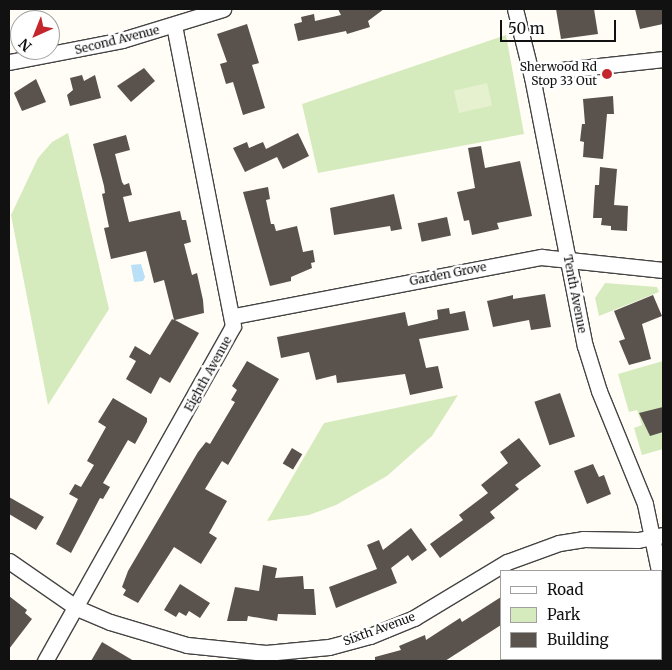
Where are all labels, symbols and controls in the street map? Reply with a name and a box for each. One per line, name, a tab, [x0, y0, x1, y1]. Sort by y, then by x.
north arrow	[10, 10, 60, 60]
scale bar	[502, 10, 618, 42]
text: 50 m	[508, 19, 545, 38]
street label: Second Avenue	[73, 23, 161, 57]
text: N	[15, 35, 36, 55]
place label: Sherwood Rd Stop 33 Out	[520, 60, 597, 88]
marker: Sherwood Rd Stop 33 Out	[601, 68, 613, 80]
street label: Tenth Avenue	[560, 254, 590, 334]
street label: Garden Grove	[408, 259, 488, 289]
street label: Eighth Avenue	[181, 334, 235, 414]
legend	[500, 570, 662, 660]
text: Road	[547, 580, 583, 599]
text: Park	[547, 605, 580, 624]
street label: Sixth Avenue	[341, 609, 417, 649]
text: Building	[547, 630, 609, 649]

